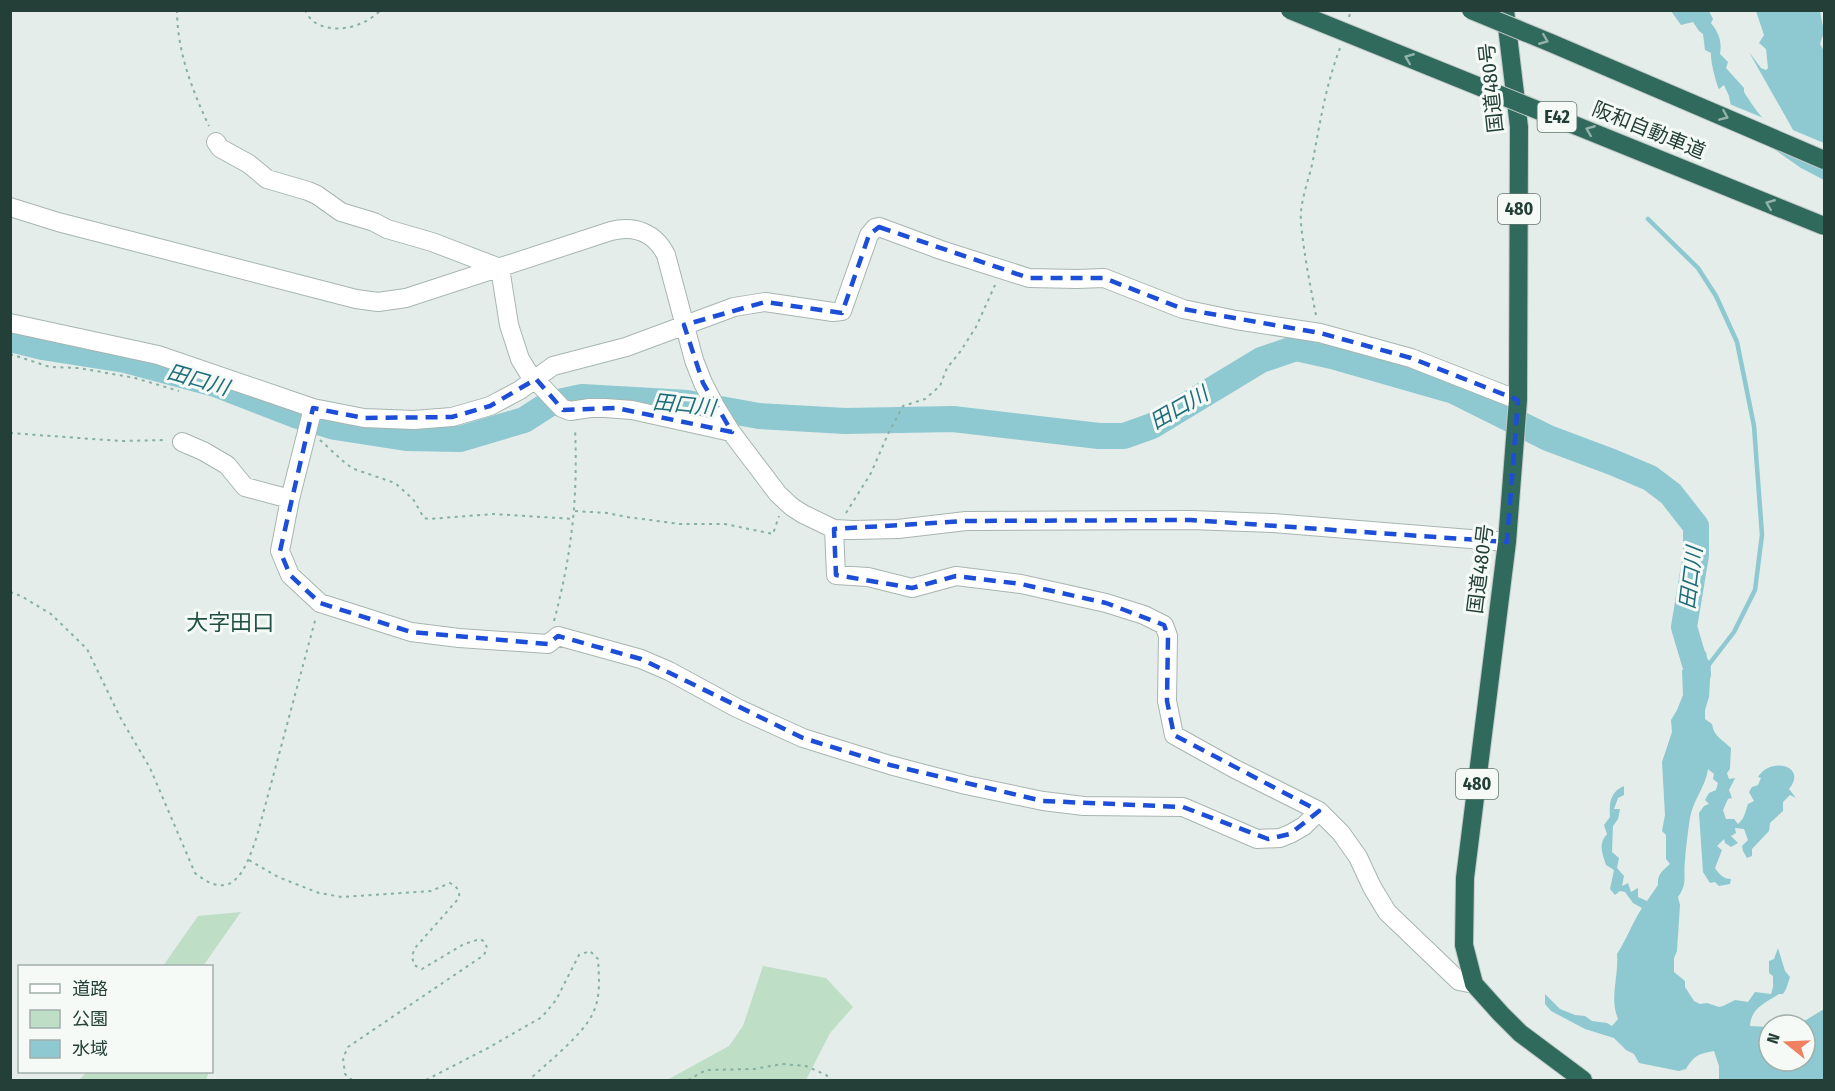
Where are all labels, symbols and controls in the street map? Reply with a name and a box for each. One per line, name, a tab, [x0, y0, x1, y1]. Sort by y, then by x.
one-way arrow	[1538, 33, 1549, 45]
street label: 国道480号	[1474, 42, 1508, 134]
one-way arrow	[1404, 53, 1415, 65]
street label: 阪和自動車道	[1589, 96, 1709, 164]
road number: E42	[1538, 102, 1576, 132]
one-way arrow	[1717, 109, 1728, 121]
one-way arrow	[1585, 125, 1595, 138]
road number: 480	[1498, 194, 1540, 224]
one-way arrow	[1766, 199, 1777, 211]
water label: 田口川	[164, 359, 234, 402]
water label: 田口川	[1145, 380, 1215, 435]
water label: 田口川	[651, 389, 719, 421]
street label: 国道480号	[1463, 523, 1497, 615]
water label: 田口川	[1674, 543, 1708, 611]
district label: 大字田口	[186, 609, 274, 636]
road number: 480	[1456, 769, 1498, 799]
legend	[18, 965, 213, 1073]
text: 道路	[72, 978, 108, 1000]
text: 公園	[72, 1008, 108, 1030]
north arrow	[1757, 1013, 1817, 1073]
text: N	[1763, 1031, 1784, 1046]
text: 水域	[72, 1038, 108, 1060]

